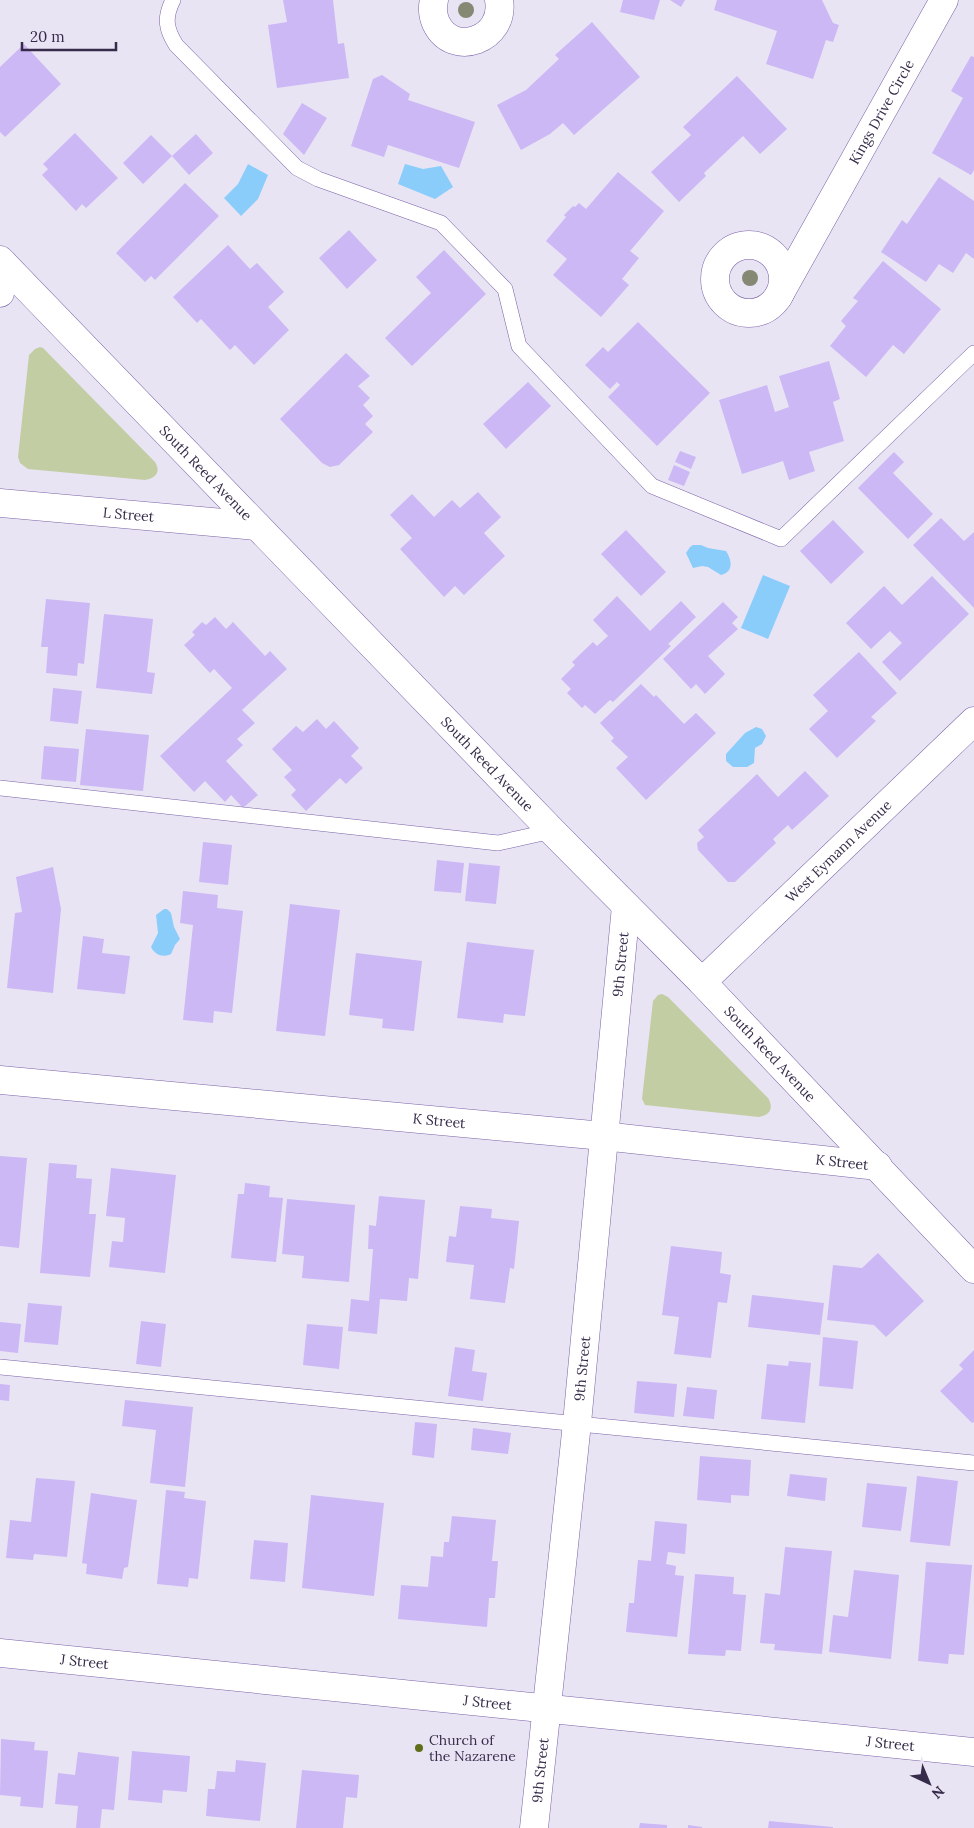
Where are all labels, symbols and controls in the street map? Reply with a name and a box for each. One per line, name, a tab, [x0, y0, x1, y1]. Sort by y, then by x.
scale bar	[22, 20, 116, 52]
text: 20 m	[30, 27, 65, 46]
street label: Kings Drive Circle	[845, 56, 918, 167]
street label: South Reed Avenue	[156, 421, 256, 524]
street label: L Street	[102, 503, 156, 526]
street label: South Reed Avenue	[437, 713, 538, 816]
street label: West Eymann Avenue	[781, 796, 896, 906]
street label: 9th Street	[608, 930, 633, 998]
street label: South Reed Avenue	[720, 1002, 820, 1106]
street label: K Street	[412, 1109, 467, 1132]
street label: K Street	[815, 1150, 870, 1174]
street label: 9th Street	[570, 1335, 594, 1402]
street label: J Street	[58, 1650, 110, 1673]
street label: J Street	[461, 1691, 513, 1714]
place label: Church of the Nazarene	[429, 1731, 516, 1765]
street label: J Street	[864, 1732, 916, 1755]
street label: 9th Street	[528, 1736, 553, 1804]
marker: Church of the Nazarene	[413, 1742, 425, 1754]
north arrow	[904, 1758, 954, 1808]
text: N	[928, 1782, 948, 1803]

